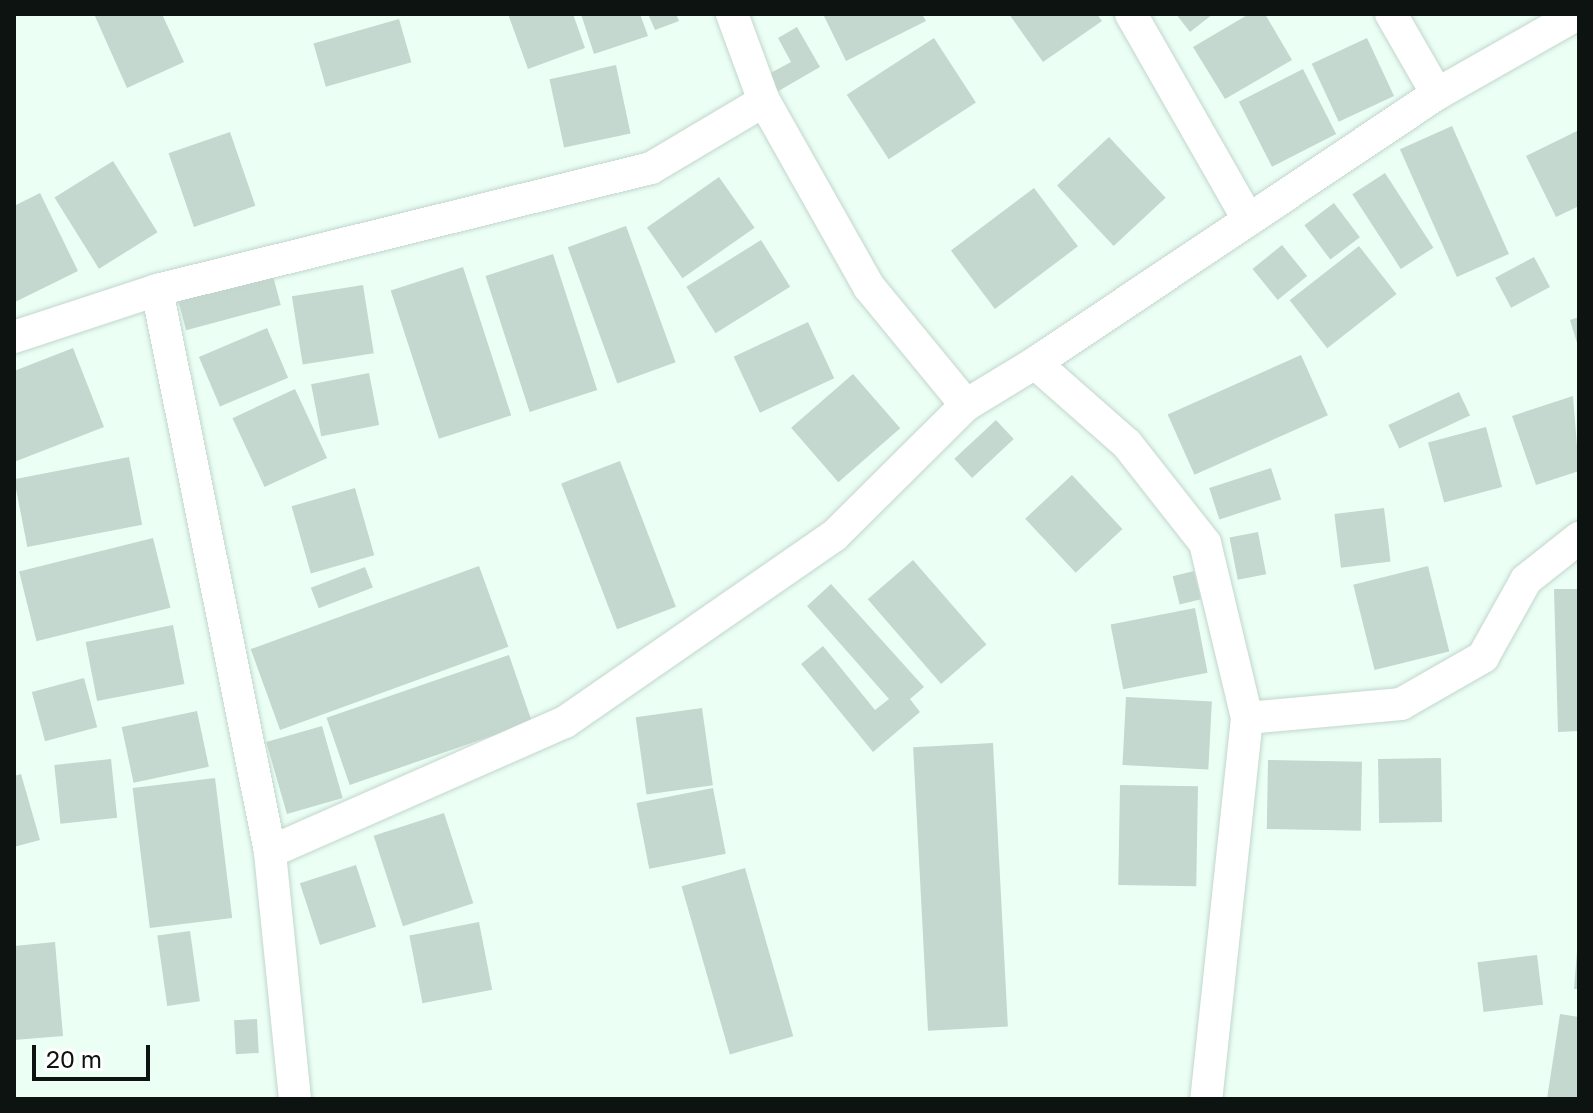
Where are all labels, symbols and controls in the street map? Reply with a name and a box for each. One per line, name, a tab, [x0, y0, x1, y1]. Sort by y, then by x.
scale bar	[36, 1029, 154, 1079]
text: 20 m	[46, 1044, 102, 1073]

